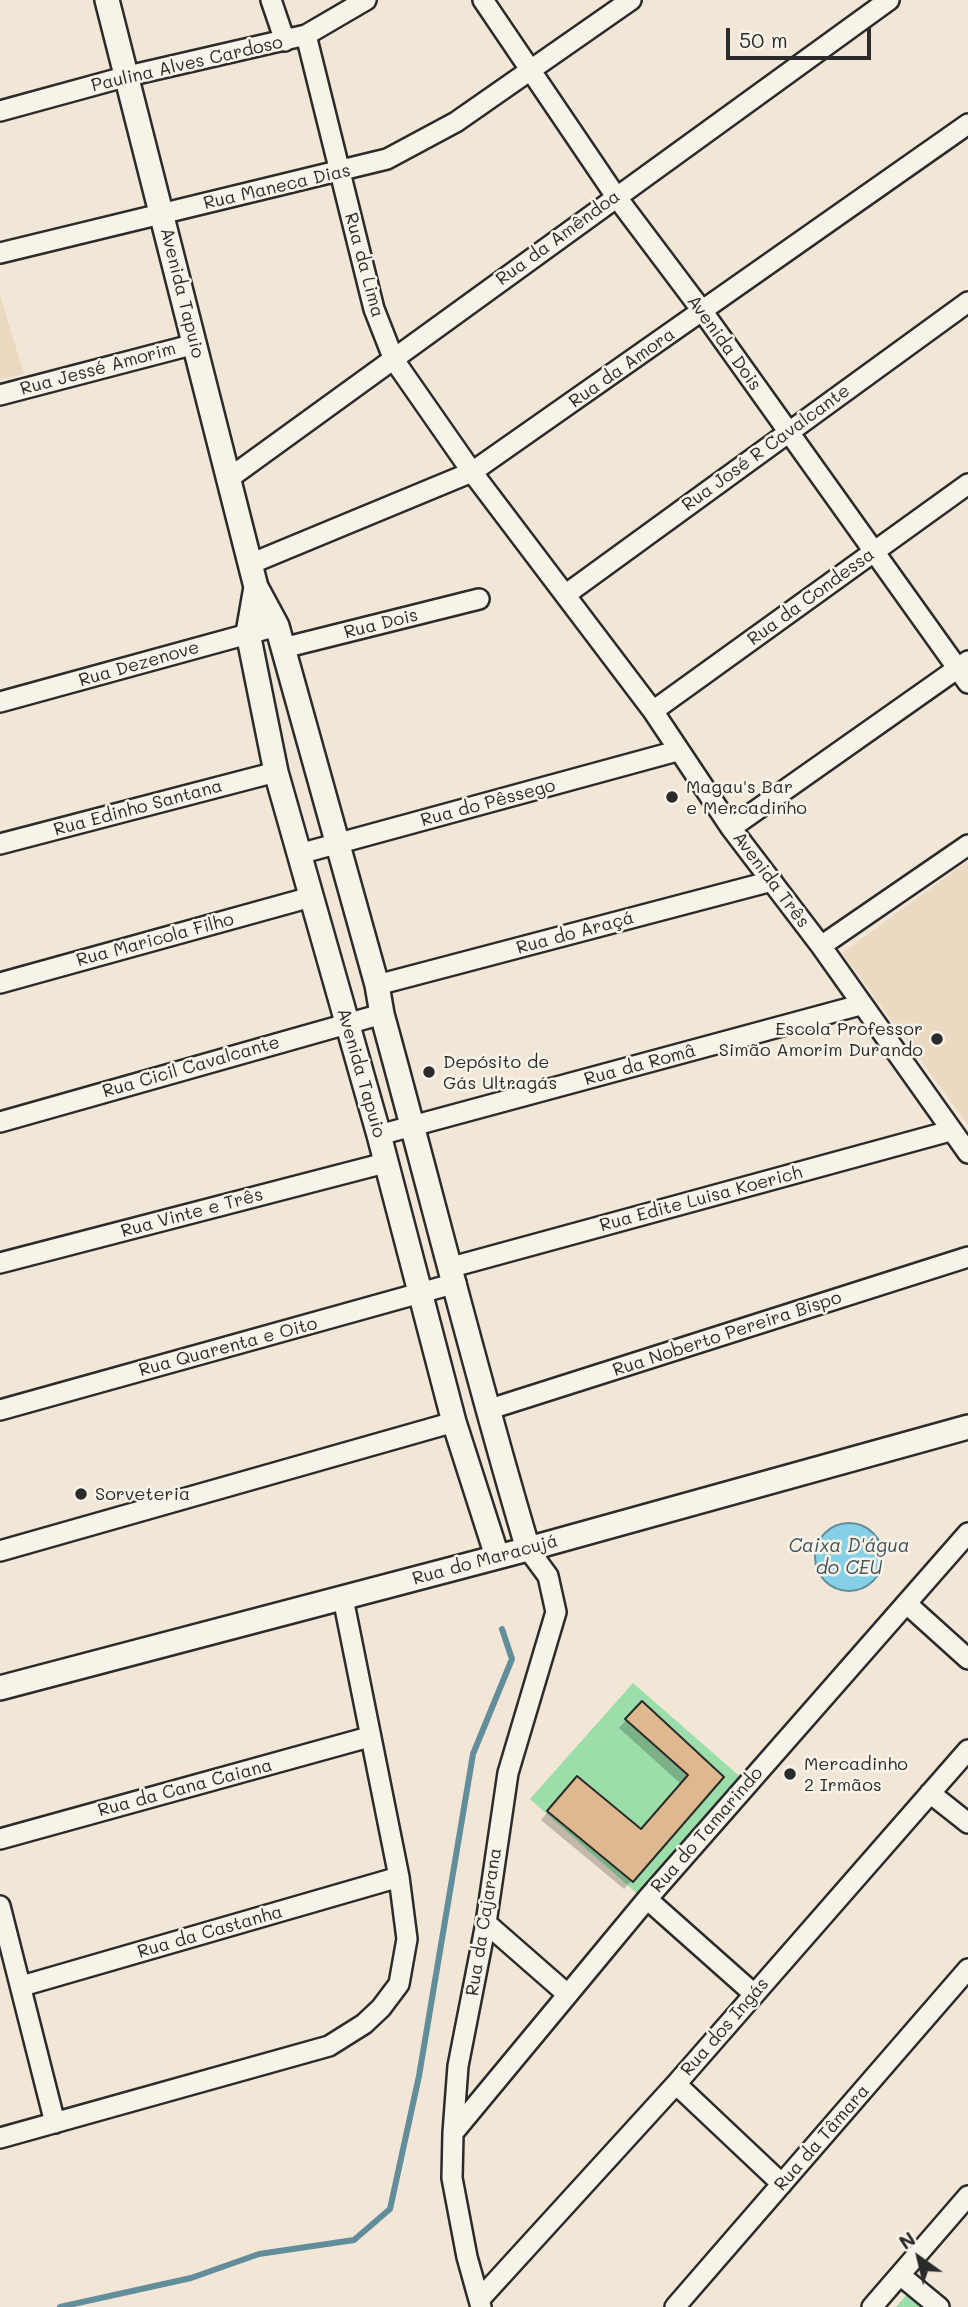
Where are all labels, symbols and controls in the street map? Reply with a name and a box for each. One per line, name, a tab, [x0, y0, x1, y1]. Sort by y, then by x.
scale bar	[730, 14, 875, 58]
text: 50 m	[739, 26, 788, 53]
street label: Paulina Alves Cardoso	[89, 31, 285, 97]
street label: Rua Maneca Dias	[201, 160, 353, 214]
street label: Rua da Amêndoa	[492, 186, 624, 290]
street label: Rua da Lima	[340, 210, 388, 320]
street label: Avenida Tapuio	[155, 226, 209, 360]
street label: Avenida Dois	[682, 291, 766, 395]
street label: Rua da Amora	[565, 323, 679, 413]
street label: Rua Jessé Amorim	[18, 338, 178, 400]
street label: Rua José R Cavalcante	[678, 380, 854, 516]
street label: Rua da Condessa	[743, 544, 879, 650]
street label: Rua Dois	[342, 604, 420, 644]
street label: Rua Dezenove	[76, 636, 202, 692]
street label: Rua Edinho Santana	[51, 775, 225, 841]
street label: Rua do Pêssego	[418, 775, 558, 831]
place label: Magau's Bar e Mercadinho	[686, 776, 807, 818]
marker: Magau's Bar e Mercadinho	[664, 789, 680, 805]
street label: Avenida Três	[728, 828, 814, 932]
street label: Rua do Araçá	[514, 907, 636, 959]
street label: Rua Maricola Filho	[74, 909, 236, 971]
street label: Avenida Tapuio	[332, 1006, 390, 1140]
place label: Escola Professor Simão Amorim Durando	[719, 1018, 923, 1060]
street label: Rua Cicil Cavalcante	[100, 1031, 282, 1103]
marker: Escola Professor Simão Amorim Durando	[929, 1031, 945, 1047]
street label: Rua da Româ	[582, 1040, 698, 1090]
place label: Depósito de Gás Ultragás	[443, 1051, 557, 1094]
marker: Depósito de Gás Ultragás	[421, 1064, 437, 1080]
street label: Rua Edite Luisa Koerich	[597, 1162, 805, 1236]
street label: Rua Vinte e Três	[118, 1184, 266, 1242]
street label: Rua Noberto Pereira Bispo	[610, 1287, 844, 1381]
street label: Rua Quarenta e Oito	[136, 1313, 320, 1381]
place label: Sorveteria	[95, 1483, 190, 1505]
marker: Sorveteria	[73, 1486, 89, 1502]
street label: Rua do Maracujá	[410, 1530, 560, 1590]
water label: Caixa D'água do CEU	[788, 1535, 910, 1579]
place label: Mercadinho 2 Irmãos	[804, 1753, 908, 1796]
street label: Rua da Cana Caiana	[95, 1754, 275, 1822]
street label: Rua do Tamarindo	[646, 1763, 768, 1897]
marker: Mercadinho 2 Irmãos	[782, 1766, 798, 1782]
street label: Rua da Cajarana	[462, 1846, 506, 1998]
street label: Rua da Castanha	[135, 1901, 285, 1963]
street label: Rua dos Ingás	[676, 1973, 774, 2081]
street label: Rua da Tâmara	[770, 2080, 874, 2196]
north arrow	[884, 2223, 954, 2293]
text: N	[894, 2226, 920, 2255]

